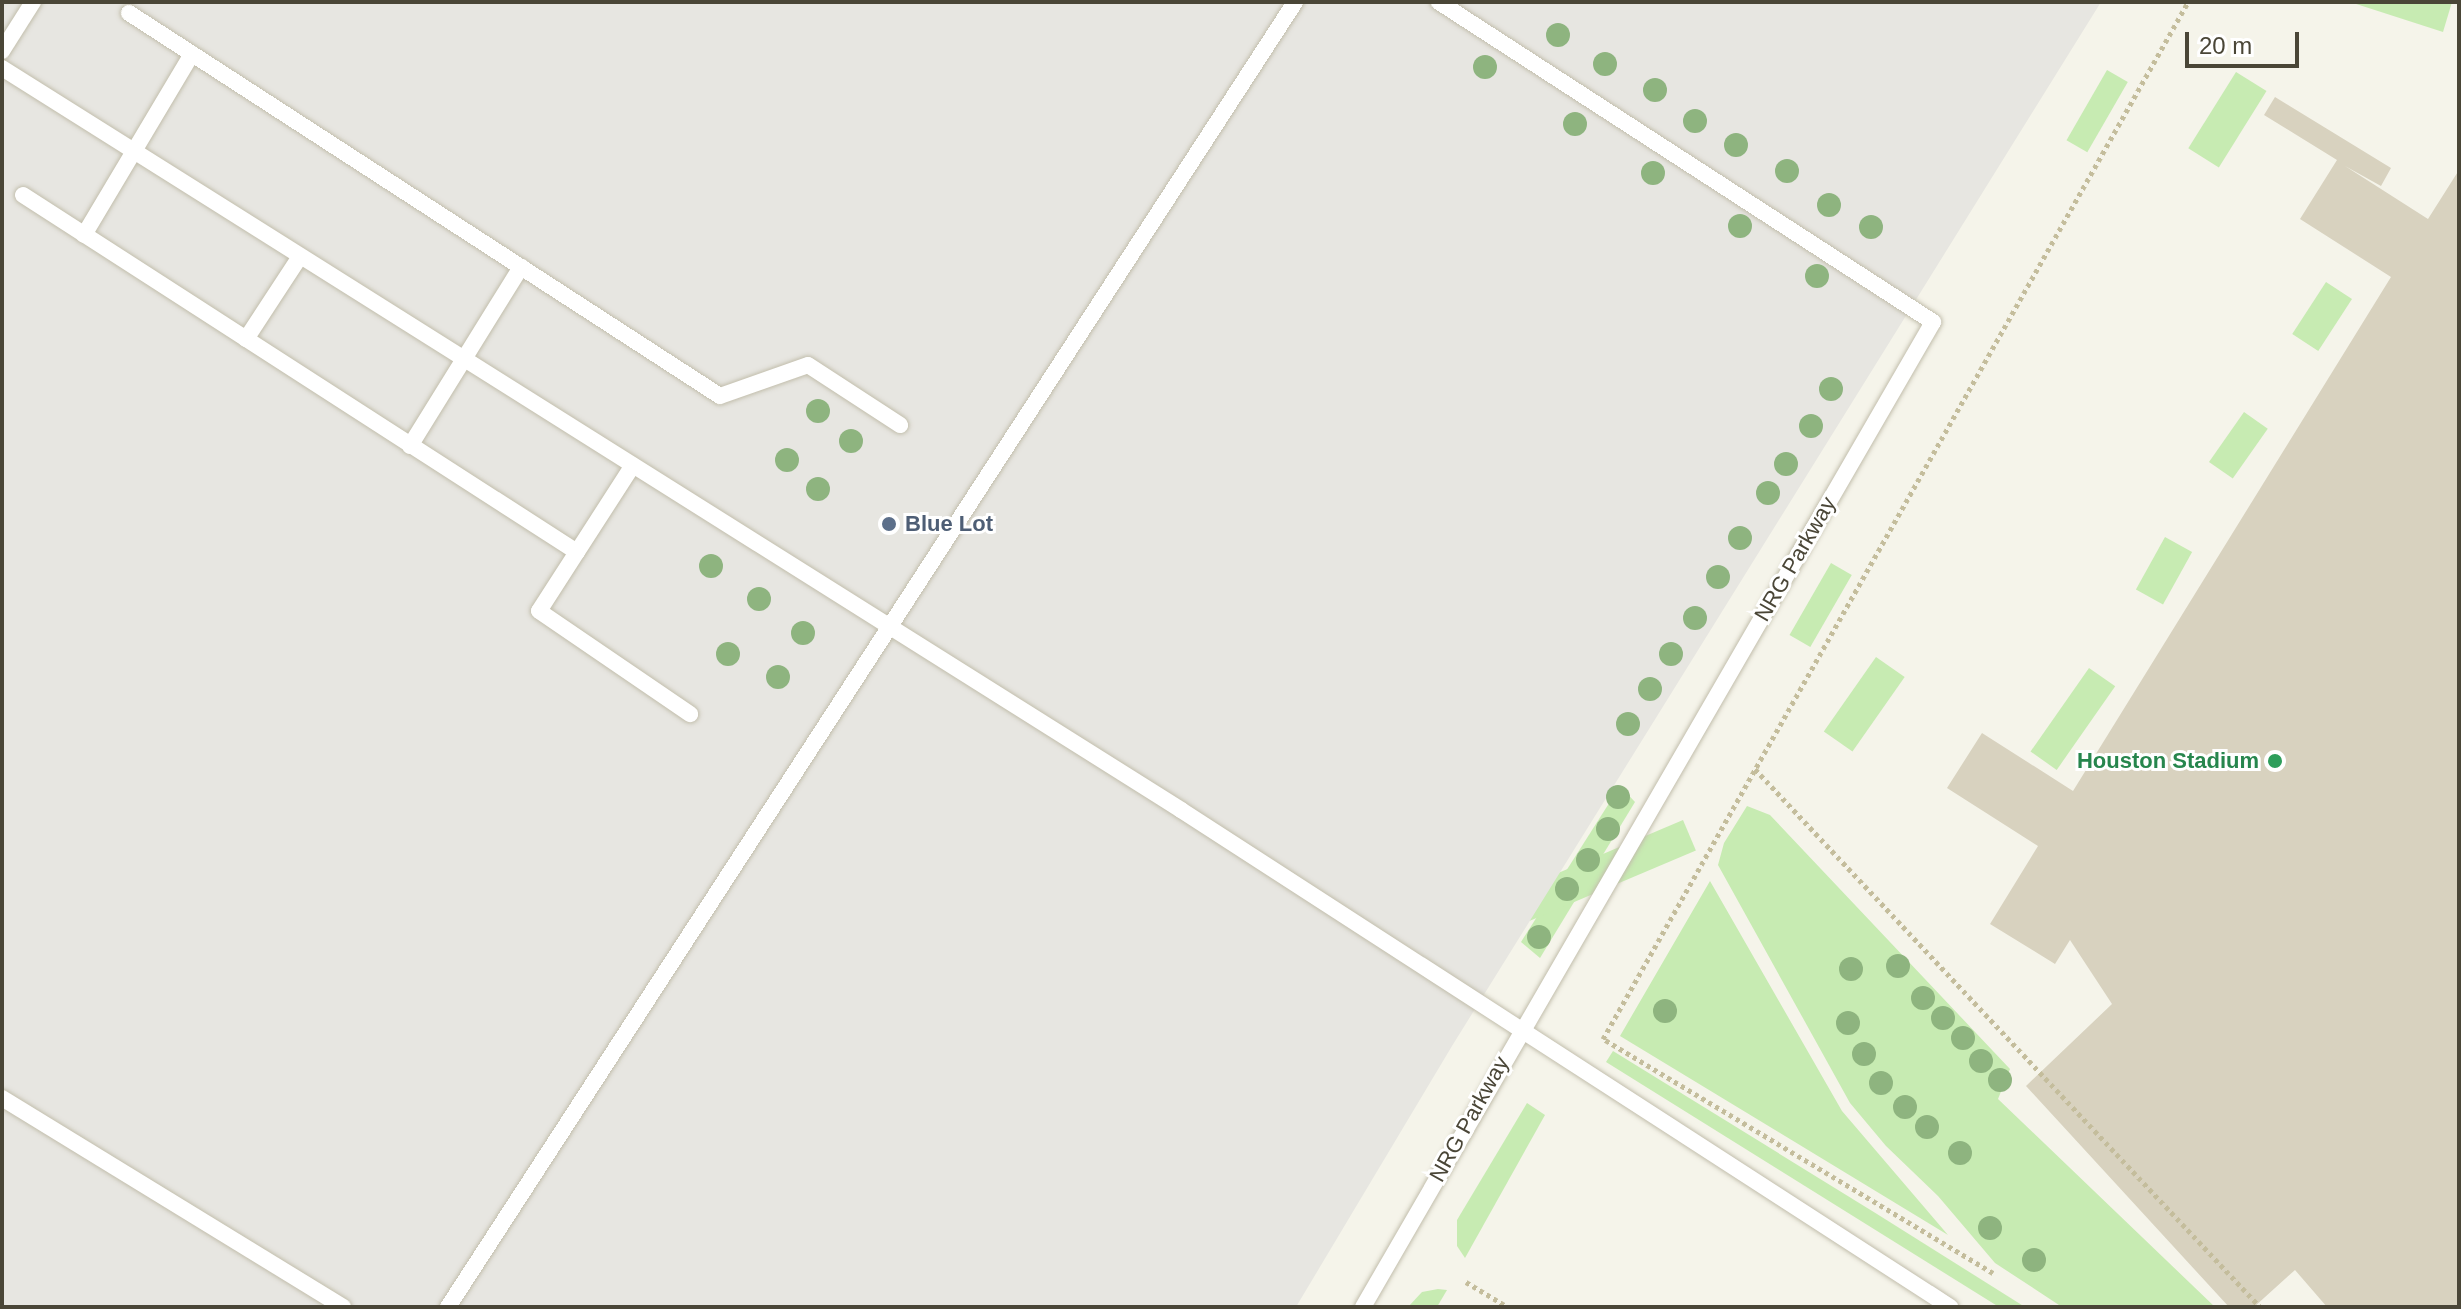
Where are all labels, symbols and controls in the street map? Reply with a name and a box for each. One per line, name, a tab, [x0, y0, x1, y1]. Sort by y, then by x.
scale bar	[2189, 16, 2303, 66]
text: 20 m	[2199, 32, 2252, 59]
street label: NRG Parkway	[1749, 492, 1841, 626]
place label: Blue Lot	[905, 511, 993, 537]
marker: Blue Lot	[880, 515, 898, 533]
place label: Houston Stadium	[2077, 748, 2259, 774]
marker: Houston Stadium	[2266, 752, 2284, 770]
street label: NRG Parkway	[1424, 1052, 1514, 1186]

